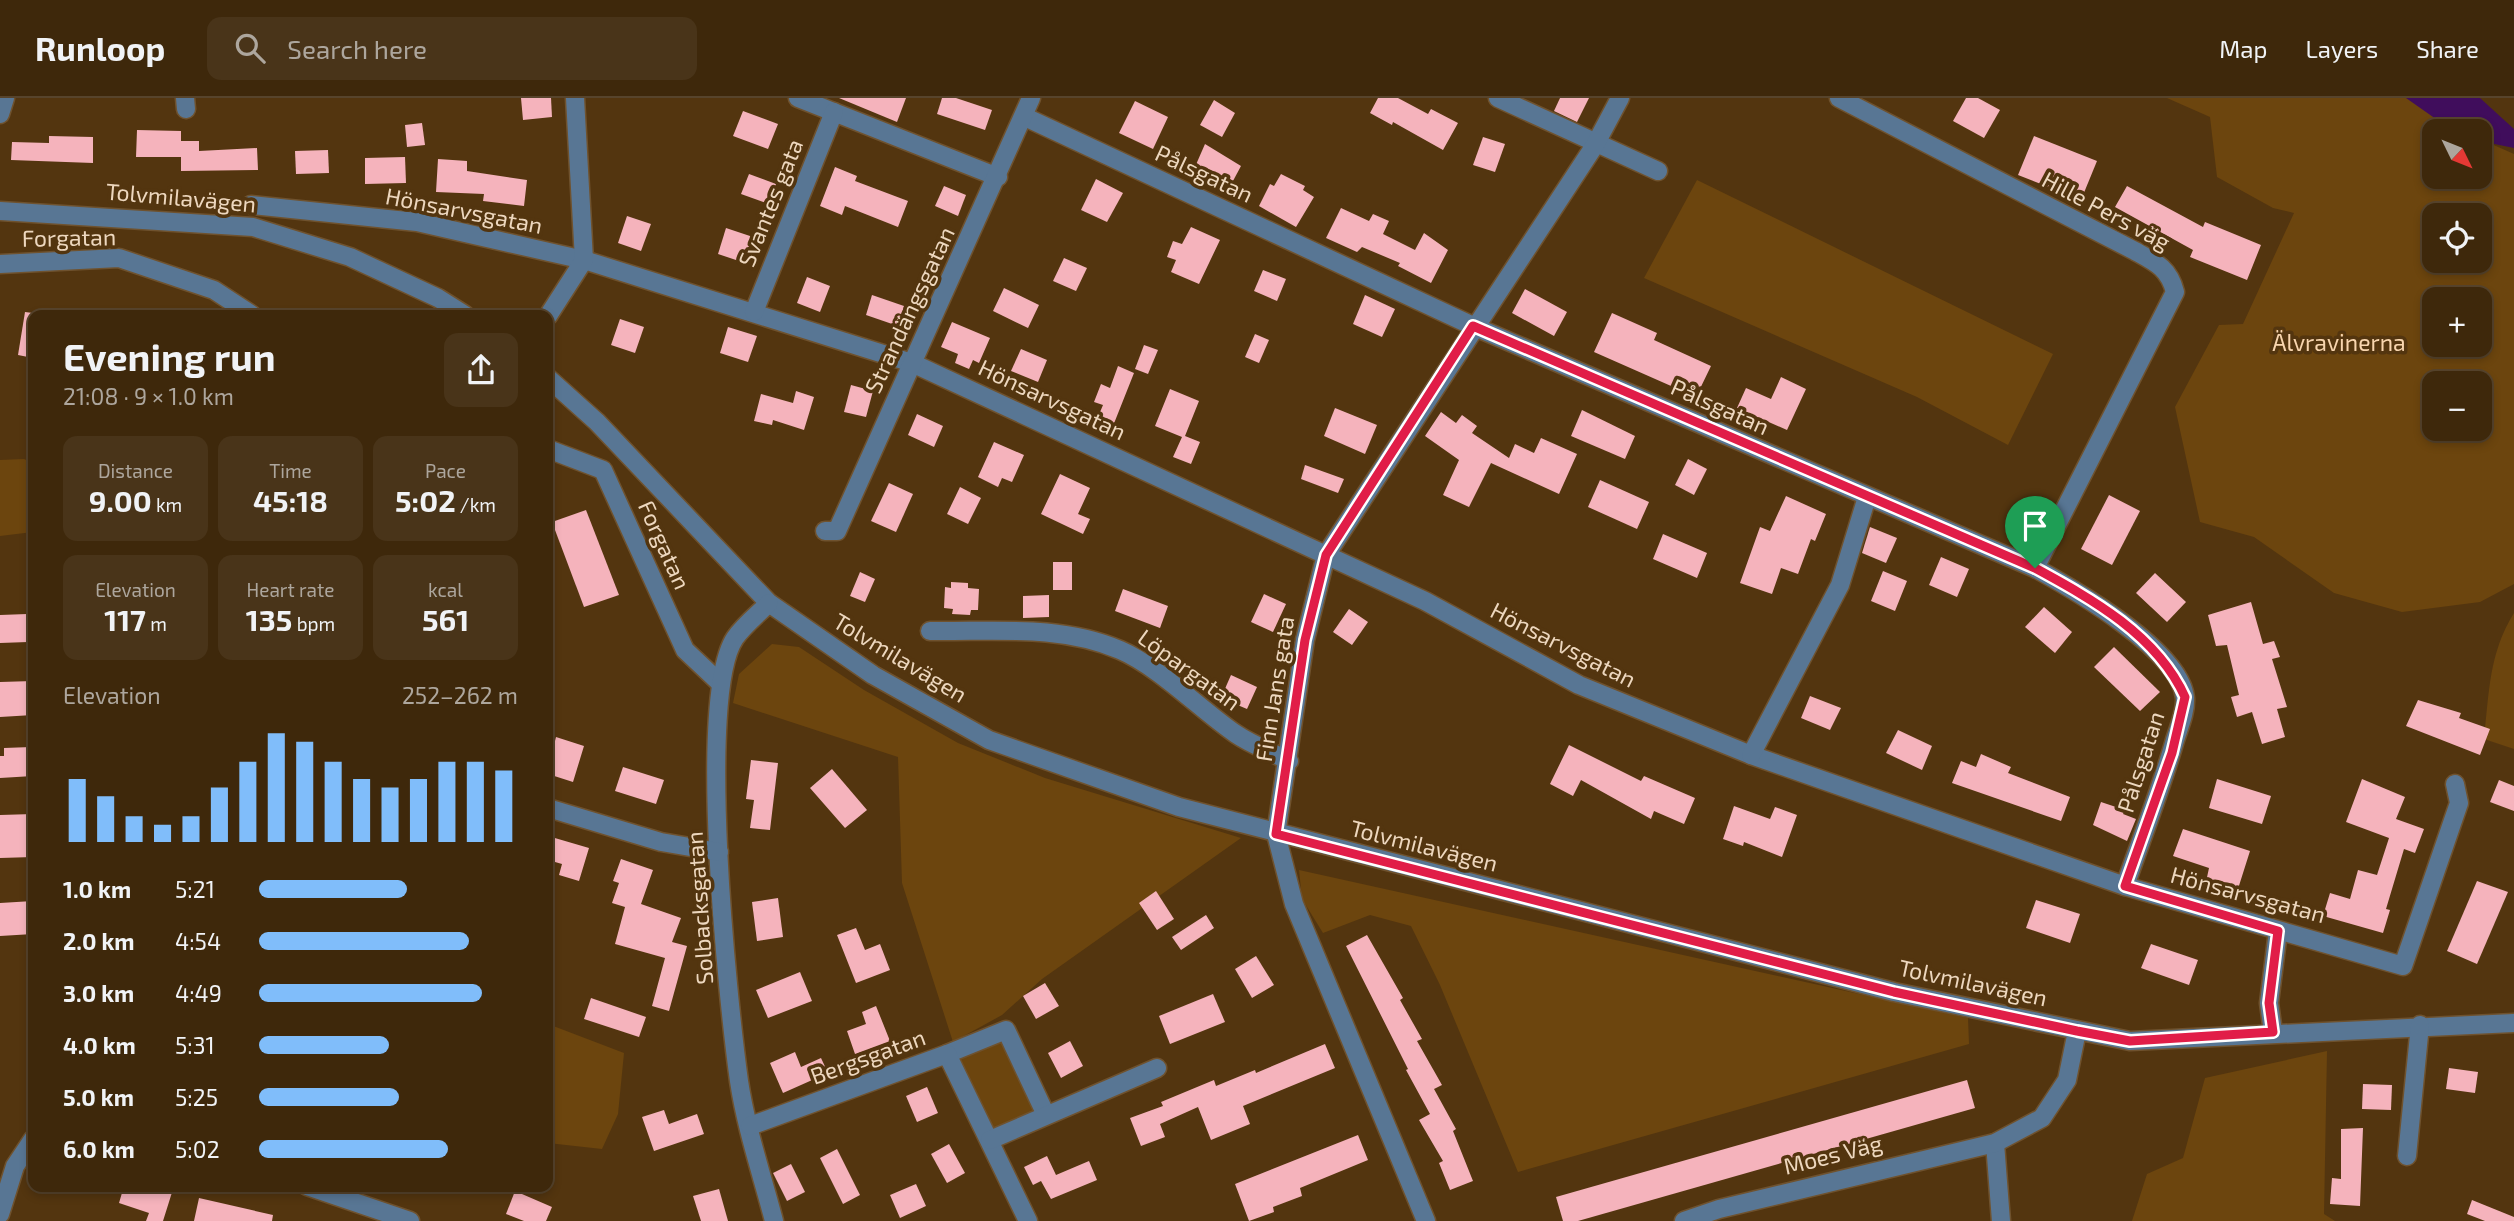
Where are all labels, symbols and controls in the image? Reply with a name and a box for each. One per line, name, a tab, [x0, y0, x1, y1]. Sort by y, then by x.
search box	[207, 17, 697, 80]
text: Runloop	[35, 28, 165, 68]
icon: search	[231, 29, 269, 67]
text: Search here	[287, 33, 427, 64]
text: Map	[2219, 34, 2267, 63]
text: Layers	[2305, 34, 2378, 63]
text: Share	[2416, 34, 2479, 63]
north arrow	[2422, 119, 2492, 189]
map controls	[2422, 119, 2492, 441]
street label: Svantes gata	[732, 135, 808, 271]
street label: Pålsgatan	[1151, 138, 1258, 208]
street label: Hille Pers väg	[2038, 165, 2175, 256]
street label: Tolvmilavägen	[105, 176, 257, 218]
street label: Hönsarvsgatan	[383, 181, 545, 239]
button: locate	[2422, 203, 2492, 273]
street label: Forgatan	[22, 222, 116, 252]
street label: Strandängsgatan	[858, 222, 960, 397]
button: +	[2422, 287, 2492, 357]
park label: Älvravinerna	[2272, 328, 2406, 356]
text: Evening run	[63, 333, 276, 379]
button: share	[444, 333, 518, 407]
street label: Hönsarvsgatan	[974, 353, 1131, 445]
button: −	[2422, 371, 2492, 441]
street label: Pålsgatan	[1667, 372, 1774, 440]
text: 21:08 · 9 × 1.0 km	[63, 382, 234, 410]
text: Distance	[98, 459, 173, 482]
text: Time	[269, 459, 312, 482]
text: Pace	[425, 459, 466, 482]
text: 9.00	[89, 482, 152, 518]
text: 45:18	[253, 482, 328, 518]
text: 5:02	[395, 482, 456, 518]
text: km	[152, 493, 182, 516]
text: /km	[456, 493, 496, 516]
street label: Forgatan	[633, 496, 697, 593]
pin	[2005, 496, 2065, 568]
icon: arrive	[2016, 507, 2054, 545]
text: Elevation	[95, 578, 176, 601]
text: Heart rate	[247, 578, 334, 601]
text: kcal	[428, 578, 463, 601]
street label: Hönsarvsgatan	[1486, 595, 1641, 693]
text: 117	[104, 601, 146, 637]
text: 135	[246, 601, 292, 637]
text: 561	[422, 601, 469, 637]
street label: Tolvmilavägen	[829, 606, 972, 708]
text: m	[146, 612, 167, 635]
text: bpm	[292, 612, 335, 635]
street label: Finn Jans gata	[1249, 614, 1299, 764]
street label: Löpargatan	[1133, 623, 1246, 716]
text: Elevation	[63, 681, 161, 709]
text: 252–262 m	[402, 681, 518, 709]
street label: Pålsgatan	[2111, 708, 2170, 816]
street label: Tolvmilavägen	[1348, 813, 1501, 877]
street label: Solbacksgatan	[680, 831, 718, 986]
street label: Hönsarvsgatan	[2168, 860, 2329, 928]
text: 1.0 km	[63, 875, 131, 903]
text: 5:21	[175, 875, 215, 903]
text: 2.0 km	[63, 927, 135, 955]
text: 4:54	[175, 927, 221, 955]
street label: Tolvmilavägen	[1897, 953, 2050, 1011]
text: 3.0 km	[63, 979, 134, 1007]
text: 4:49	[175, 979, 222, 1007]
street label: Bergsgatan	[806, 1022, 929, 1090]
text: 4.0 km	[63, 1031, 136, 1059]
text: 5:31	[175, 1031, 215, 1059]
text: 5.0 km	[63, 1083, 134, 1111]
text: 5:25	[175, 1083, 218, 1111]
street label: Moes Väg	[1781, 1128, 1885, 1180]
text: 6.0 km	[63, 1135, 135, 1163]
text: 5:02	[175, 1135, 220, 1163]

